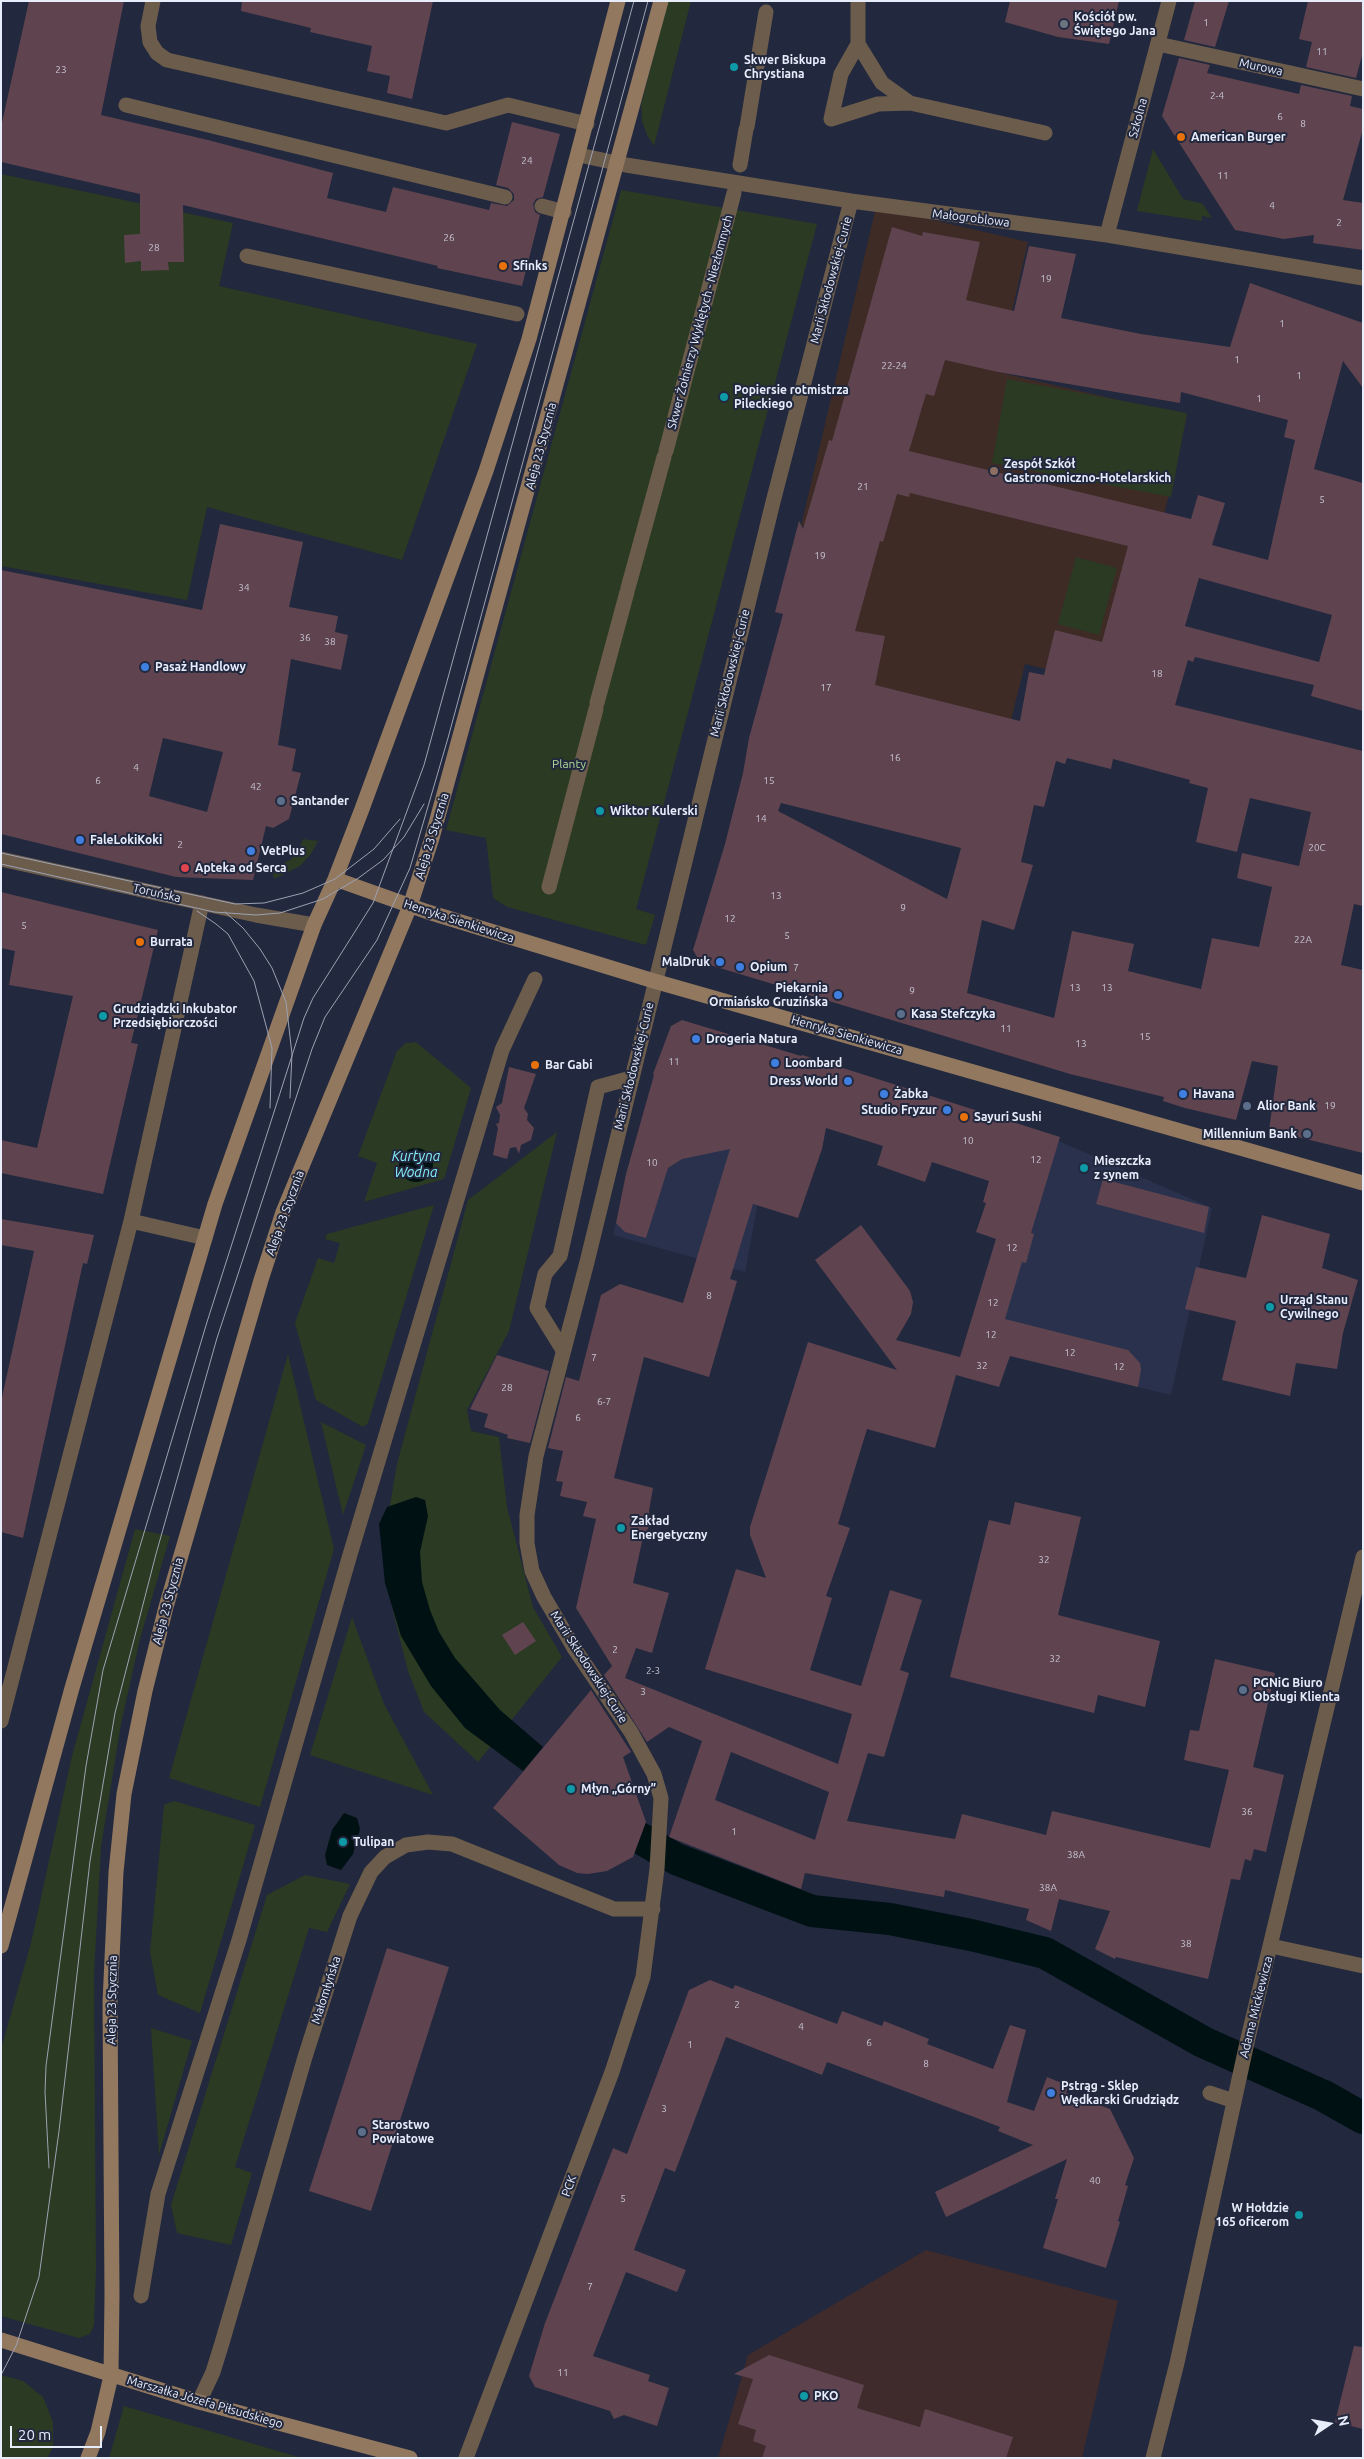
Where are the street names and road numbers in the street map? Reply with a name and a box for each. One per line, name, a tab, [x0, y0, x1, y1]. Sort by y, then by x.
street label: Murowa	[1238, 55, 1284, 79]
street label: Szkolna	[1126, 96, 1150, 140]
street label: Małogroblowa	[931, 206, 1011, 230]
street label: Skwer Żołnierzy Wyklętych - Niezłomnych	[664, 213, 736, 431]
street label: Marii Skłodowskiej-Curie	[807, 215, 855, 345]
street label: Aleja 23 Stycznia	[522, 401, 560, 491]
street label: Marii Skłodowskiej-Curie	[707, 608, 753, 738]
street label: Aleja 23 Stycznia	[412, 791, 452, 881]
street label: Toruńska	[132, 880, 182, 906]
street label: Henryka Sienkiewicza	[402, 896, 516, 946]
street label: Marii Skłodowskiej-Curie	[611, 1001, 657, 1131]
street label: Henryka Sienkiewicza	[790, 1012, 904, 1058]
street label: Aleja 23 Stycznia	[263, 1168, 307, 1258]
street label: Aleja 23 Stycznia	[149, 1556, 187, 1646]
street label: Marii Skłodowskiej-Curie	[547, 1608, 631, 1726]
street label: Małomłyńska	[308, 1954, 344, 2026]
street label: Aleja 23 Stycznia	[104, 1955, 120, 2045]
street label: Adama Mickiewicza	[1236, 1955, 1276, 2059]
street label: PCK	[558, 2173, 580, 2199]
street label: Marszałka Józefa Piłsudskiego	[125, 2373, 285, 2431]

